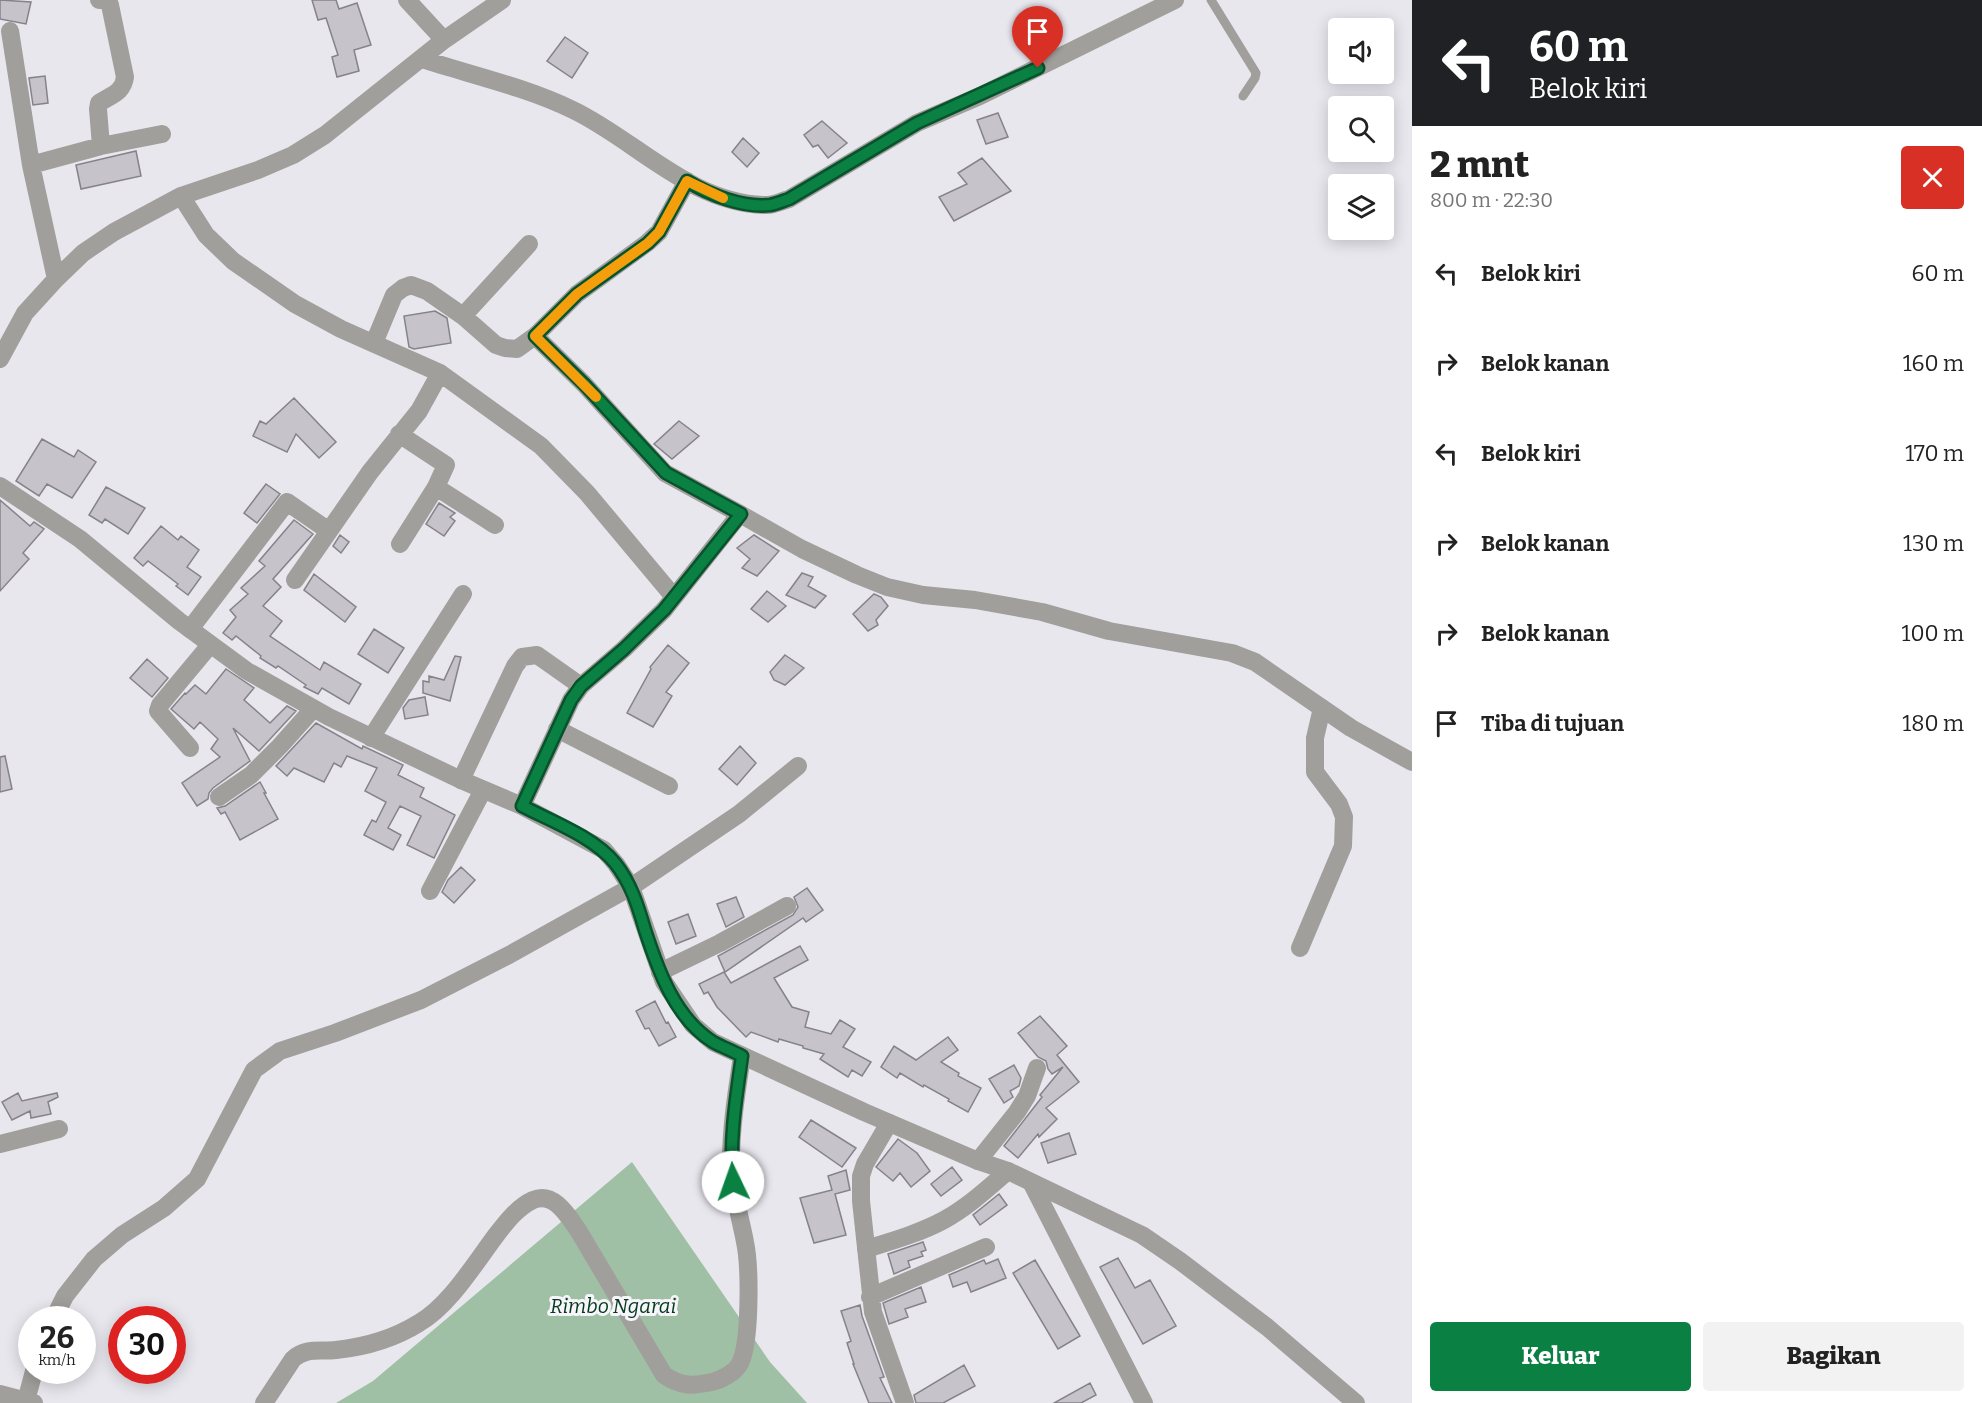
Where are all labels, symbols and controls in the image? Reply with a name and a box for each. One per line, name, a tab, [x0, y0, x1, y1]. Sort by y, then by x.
pin	[1012, 6, 1063, 68]
icon: arrive	[1021, 15, 1054, 48]
map controls	[1328, 18, 1394, 240]
button: sound	[1328, 18, 1394, 84]
text: 60 m	[1529, 22, 1628, 72]
icon: left	[1430, 24, 1508, 102]
text: Belok kiri	[1529, 73, 1647, 105]
button: search	[1328, 96, 1394, 162]
text: 2 mnt	[1430, 143, 1529, 187]
button: close	[1901, 146, 1964, 209]
button: layers	[1328, 174, 1394, 240]
text: 800 m · 22:30	[1430, 188, 1553, 212]
icon: left	[1430, 257, 1463, 290]
text: Belok kiri	[1481, 260, 1581, 287]
text: 60 m	[1912, 260, 1964, 287]
icon: right	[1430, 347, 1463, 380]
text: Belok kanan	[1481, 350, 1609, 377]
text: 160 m	[1903, 350, 1964, 377]
icon: left	[1430, 437, 1463, 470]
text: Belok kiri	[1481, 440, 1581, 467]
text: 170 m	[1905, 440, 1964, 467]
icon: right	[1430, 527, 1463, 560]
text: Belok kanan	[1481, 530, 1609, 557]
text: 130 m	[1903, 530, 1964, 557]
icon: right	[1430, 617, 1463, 650]
text: Belok kanan	[1481, 620, 1609, 647]
text: 100 m	[1901, 620, 1964, 647]
icon: arrive	[1430, 707, 1463, 740]
text: Tiba di tujuan	[1481, 710, 1624, 737]
text: 180 m	[1902, 710, 1964, 737]
position arrow	[701, 1150, 765, 1214]
park label: Rimbo Ngarai	[550, 1294, 676, 1318]
speed limit sign: 30	[108, 1306, 186, 1384]
text: 26	[40, 1320, 74, 1356]
button: Keluar	[1430, 1322, 1691, 1391]
button: Bagikan	[1703, 1322, 1964, 1391]
text: km/h	[38, 1351, 76, 1369]

